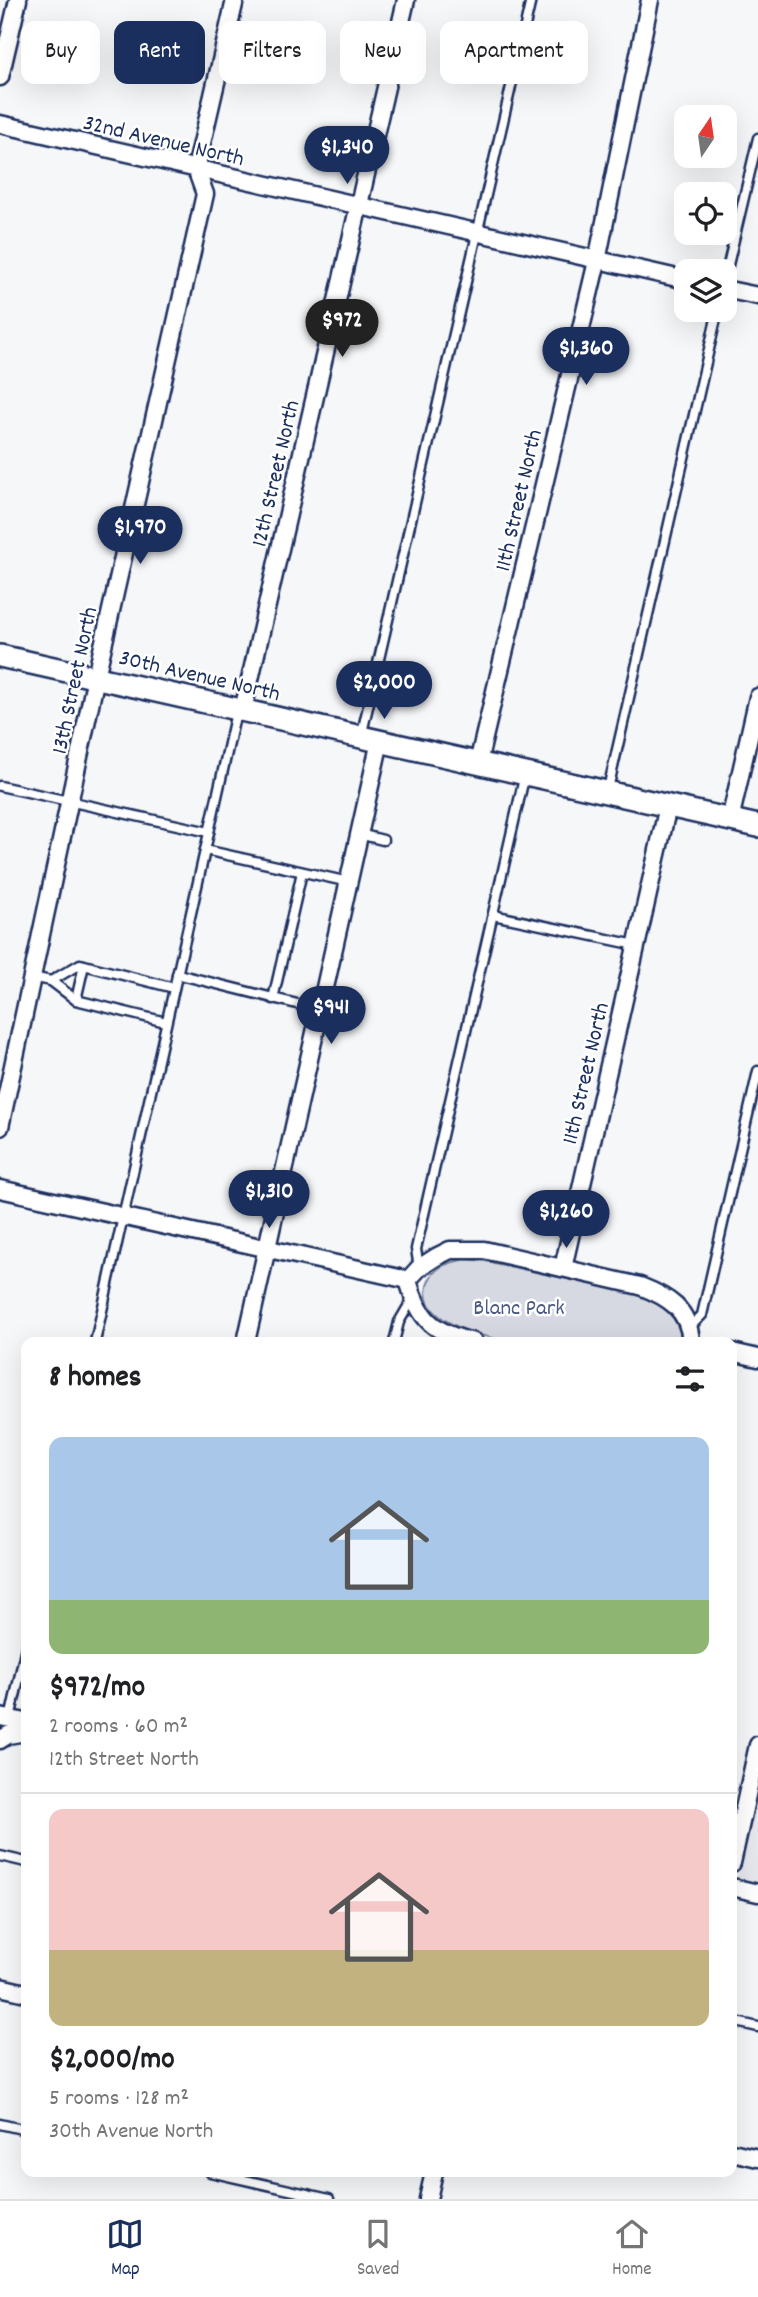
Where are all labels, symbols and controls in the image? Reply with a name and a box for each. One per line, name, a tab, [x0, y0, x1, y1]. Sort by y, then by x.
chip: Buy	[21, 21, 100, 84]
chip: Rent	[114, 21, 205, 84]
chip: Filters	[219, 21, 326, 84]
chip: New	[340, 21, 426, 84]
chip: Apartment	[440, 21, 588, 84]
north arrow	[674, 105, 737, 168]
map controls	[674, 105, 737, 322]
street label: 32nd Avenue North	[79, 108, 247, 177]
pin: $1,340	[290, 127, 404, 186]
text: $1,340	[320, 132, 374, 165]
button: locate	[674, 182, 737, 245]
button: layers	[674, 259, 737, 322]
pin: $972	[301, 300, 383, 359]
text: $972	[321, 305, 363, 338]
pin: $1,360	[529, 328, 643, 387]
text: $1,360	[558, 333, 614, 366]
street label: 12th Street North	[244, 397, 310, 550]
street label: 11th Street North	[488, 427, 553, 575]
pin: $1,970	[83, 506, 197, 566]
text: $1,970	[114, 512, 166, 545]
street label: 13th Street North	[45, 604, 108, 757]
street label: 30th Avenue North	[115, 643, 283, 712]
pin: $2,000	[327, 662, 441, 721]
text: $2,000	[352, 667, 416, 700]
pin: $941	[290, 986, 372, 1046]
text: $941	[313, 992, 349, 1025]
street label: 11th Street North	[555, 1000, 620, 1148]
pin: $1,310	[212, 1170, 326, 1230]
text: $1,310	[245, 1176, 293, 1209]
pin: $1,260	[509, 1190, 623, 1250]
text: $1,260	[539, 1196, 593, 1229]
park label: Blanc Park	[473, 1293, 565, 1326]
text: 8 homes	[49, 1358, 141, 1401]
icon: filters	[671, 1360, 709, 1398]
icon: home	[316, 1482, 442, 1608]
text: $972/mo	[49, 1668, 145, 1711]
text: 2 rooms · 60 m²	[49, 1711, 188, 1744]
text: 12th Street North	[49, 1744, 199, 1777]
icon: home	[316, 1854, 442, 1980]
text: $2,000/mo	[49, 2040, 175, 2083]
text: 5 rooms · 128 m²	[49, 2083, 189, 2116]
text: 30th Avenue North	[49, 2116, 213, 2149]
tab: Map	[106, 2215, 144, 2284]
tab: Saved	[357, 2215, 399, 2284]
tab: Home	[612, 2215, 652, 2284]

